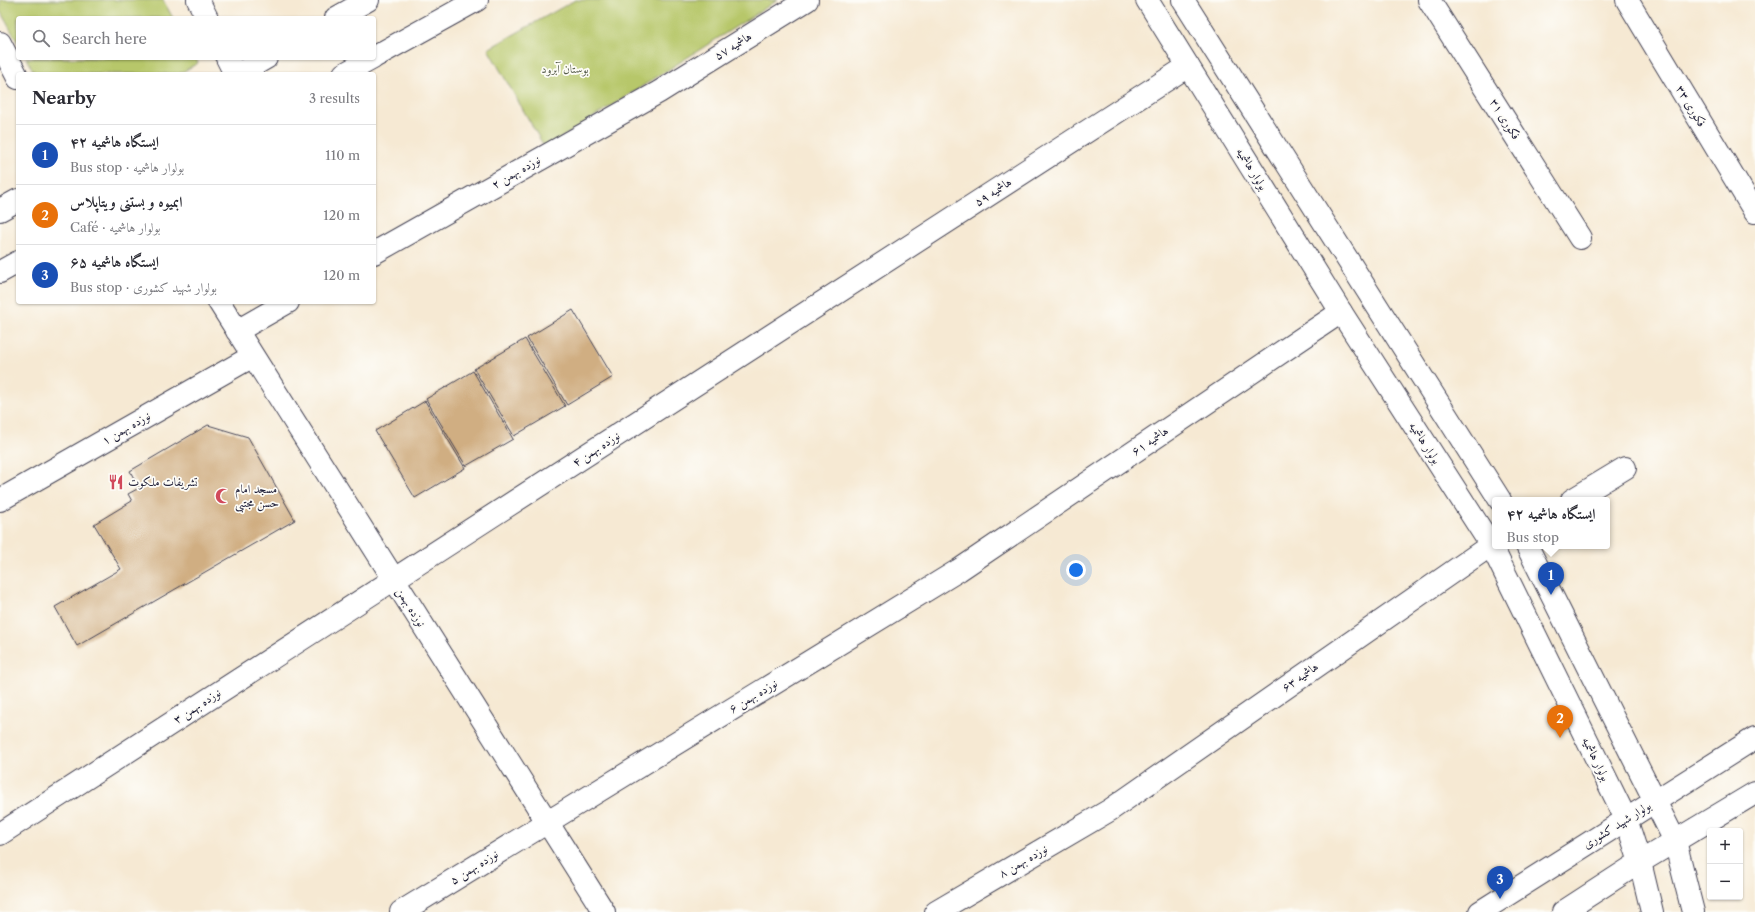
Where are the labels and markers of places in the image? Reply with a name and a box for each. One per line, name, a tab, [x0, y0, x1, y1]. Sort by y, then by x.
restaurant icon: تشریفات ملکوت	[107, 473, 125, 491]
place label: تشریفات ملکوت	[128, 474, 198, 490]
place label: مسجد امام حسن مجتبی	[235, 481, 279, 513]
mosque icon: مسجد امام حسن مجتبی	[214, 487, 232, 505]
pin: 1	[1538, 562, 1564, 595]
pin: 2	[1547, 705, 1573, 738]
pin: 3	[1487, 866, 1513, 899]

